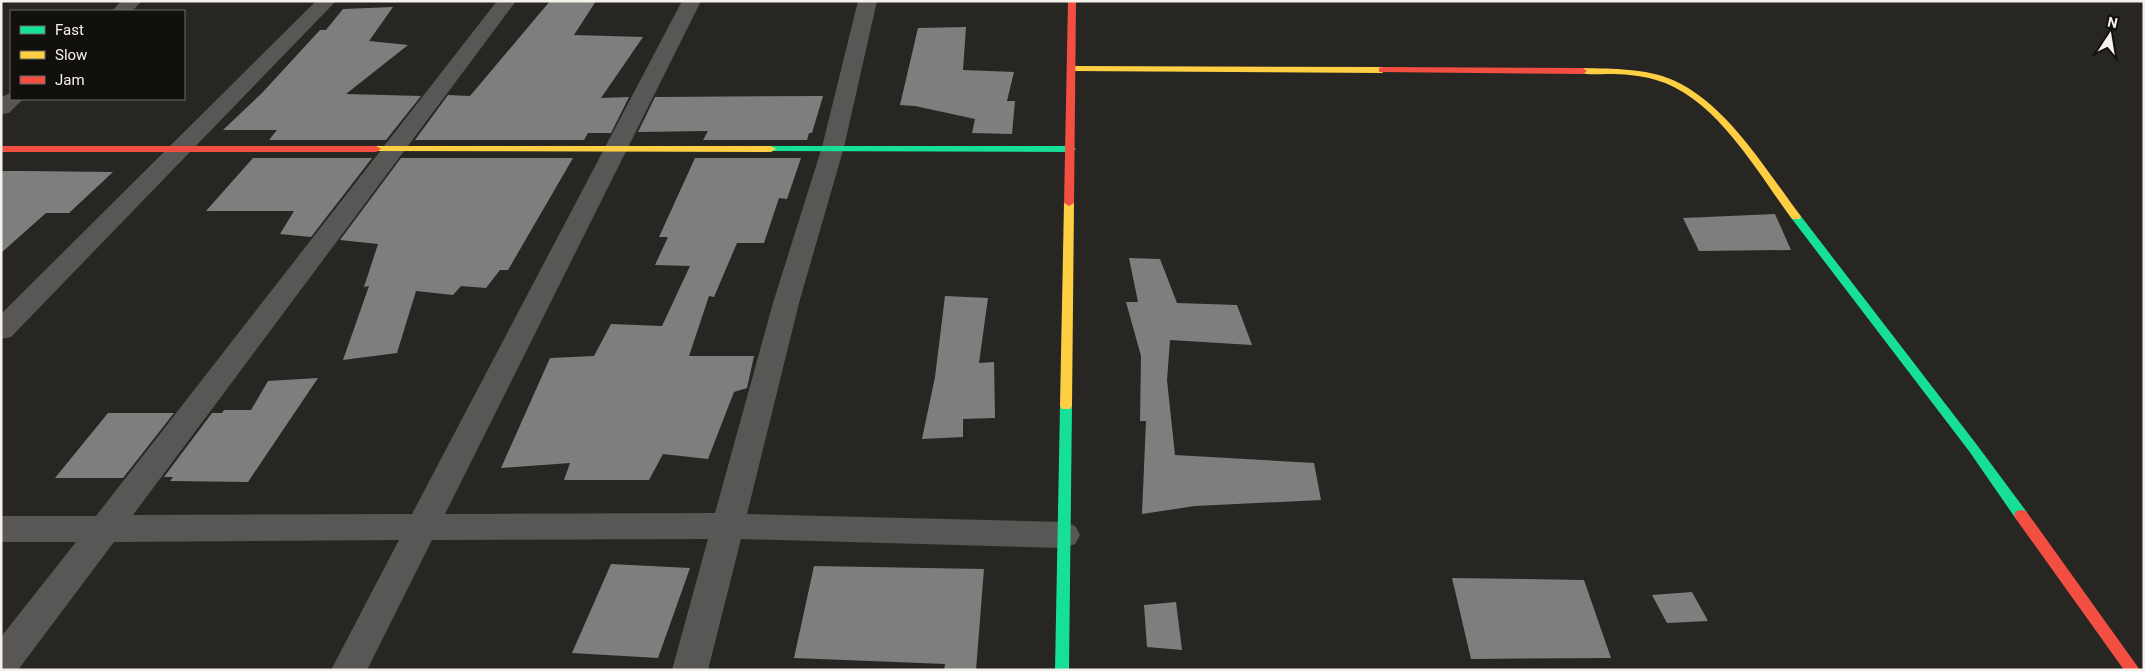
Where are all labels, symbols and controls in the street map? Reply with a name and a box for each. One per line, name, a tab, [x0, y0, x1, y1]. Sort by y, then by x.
legend	[10, 10, 185, 100]
north arrow	[2085, 10, 2135, 60]
text: N	[2106, 13, 2119, 31]
text: Fast	[55, 21, 84, 39]
text: Slow	[55, 46, 87, 64]
text: Jam	[55, 71, 85, 89]

